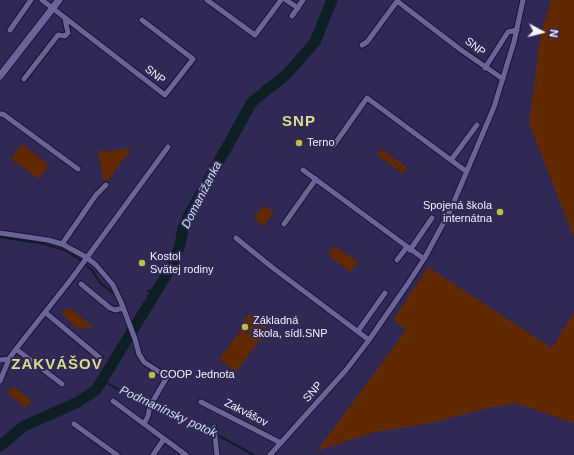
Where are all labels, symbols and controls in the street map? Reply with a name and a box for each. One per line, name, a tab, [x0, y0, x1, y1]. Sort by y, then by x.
north arrow	[522, 12, 562, 52]
text: N	[547, 29, 560, 38]
street label: SNP	[462, 35, 488, 59]
street label: SNP	[142, 63, 168, 87]
district label: SNP	[282, 113, 316, 131]
place label: Terno	[307, 136, 335, 150]
marker: Terno	[294, 138, 304, 148]
water label: Domanižanka	[179, 159, 225, 231]
place label: Spojená škola internátna	[423, 199, 492, 225]
marker: Spojená škola internátna	[495, 207, 505, 217]
place label: Kostol Svätej rodiny	[150, 250, 214, 276]
marker: Kostol Svätej rodiny	[137, 258, 147, 268]
place label: Základná škola, sídl.SNP	[253, 314, 328, 340]
marker: Základná škola, sídl.SNP	[240, 322, 250, 332]
district label: ZAKVÁŠOV	[11, 356, 103, 374]
place label: COOP Jednota	[160, 368, 235, 382]
marker: COOP Jednota	[147, 370, 157, 380]
street label: SNP	[301, 379, 325, 405]
water label: Podmanínsky potok	[117, 383, 219, 441]
street label: Zakvášov	[222, 396, 270, 430]

